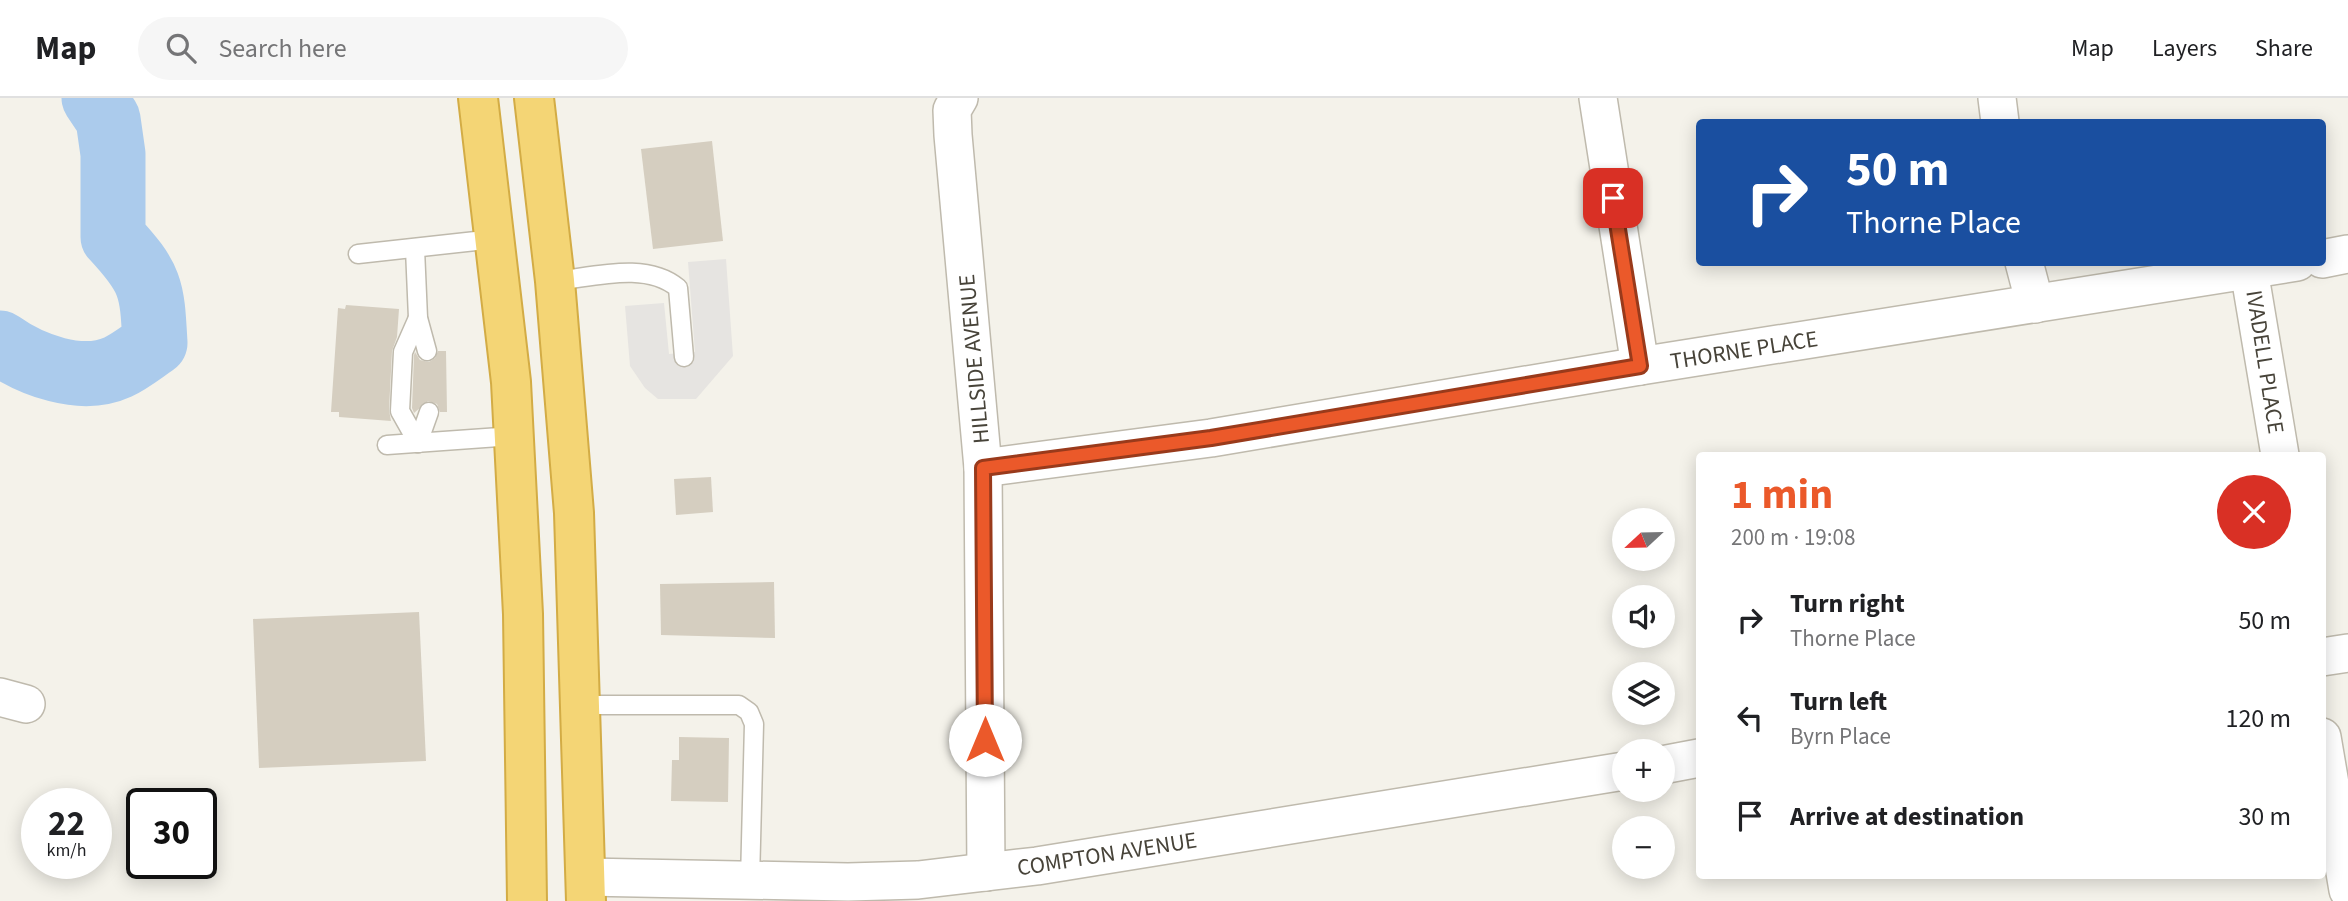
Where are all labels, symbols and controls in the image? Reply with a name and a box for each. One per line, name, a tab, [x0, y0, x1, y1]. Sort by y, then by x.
search box	[138, 17, 628, 80]
text: Map	[35, 25, 96, 72]
icon: search	[162, 29, 200, 67]
text: Search here	[218, 30, 347, 67]
text: Map	[2071, 31, 2114, 66]
text: Layers	[2152, 31, 2217, 66]
text: Share	[2255, 31, 2313, 66]
text: 50 m	[1846, 135, 1950, 205]
icon: right	[1731, 147, 1822, 238]
pin	[1583, 168, 1643, 228]
icon: arrive	[1594, 179, 1632, 217]
text: Thorne Place	[1846, 200, 2021, 246]
street label: HILLSIDE AVENUE	[950, 273, 998, 445]
street label: IVADELL PLACE	[2237, 288, 2293, 436]
street label: THORNE PLACE	[1668, 322, 1820, 378]
text: 1 min	[1731, 465, 1833, 525]
button: close	[2217, 475, 2291, 549]
north arrow	[1612, 508, 1675, 570]
map controls	[1612, 508, 1675, 879]
text: 200 m · 19:08	[1731, 521, 1855, 554]
button: sound	[1612, 585, 1675, 648]
text: Turn right	[1790, 585, 1905, 622]
icon: right	[1731, 601, 1769, 639]
text: 50 m	[2238, 602, 2291, 639]
text: Thorne Place	[1790, 622, 1916, 655]
button: layers	[1612, 662, 1675, 725]
text: Turn left	[1790, 683, 1887, 720]
icon: left	[1731, 699, 1769, 737]
text: 120 m	[2225, 700, 2291, 737]
position arrow	[948, 703, 1022, 777]
text: Byrn Place	[1790, 720, 1891, 753]
button: +	[1612, 739, 1675, 802]
speed limit sign: 30	[126, 788, 217, 879]
icon: arrive	[1731, 797, 1769, 835]
text: Arrive at destination	[1790, 798, 2024, 835]
text: 30 m	[2238, 798, 2291, 835]
text: 22	[48, 799, 85, 849]
button: −	[1612, 816, 1675, 879]
street label: COMPTON AVENUE	[1015, 824, 1199, 884]
text: km/h	[47, 838, 86, 863]

